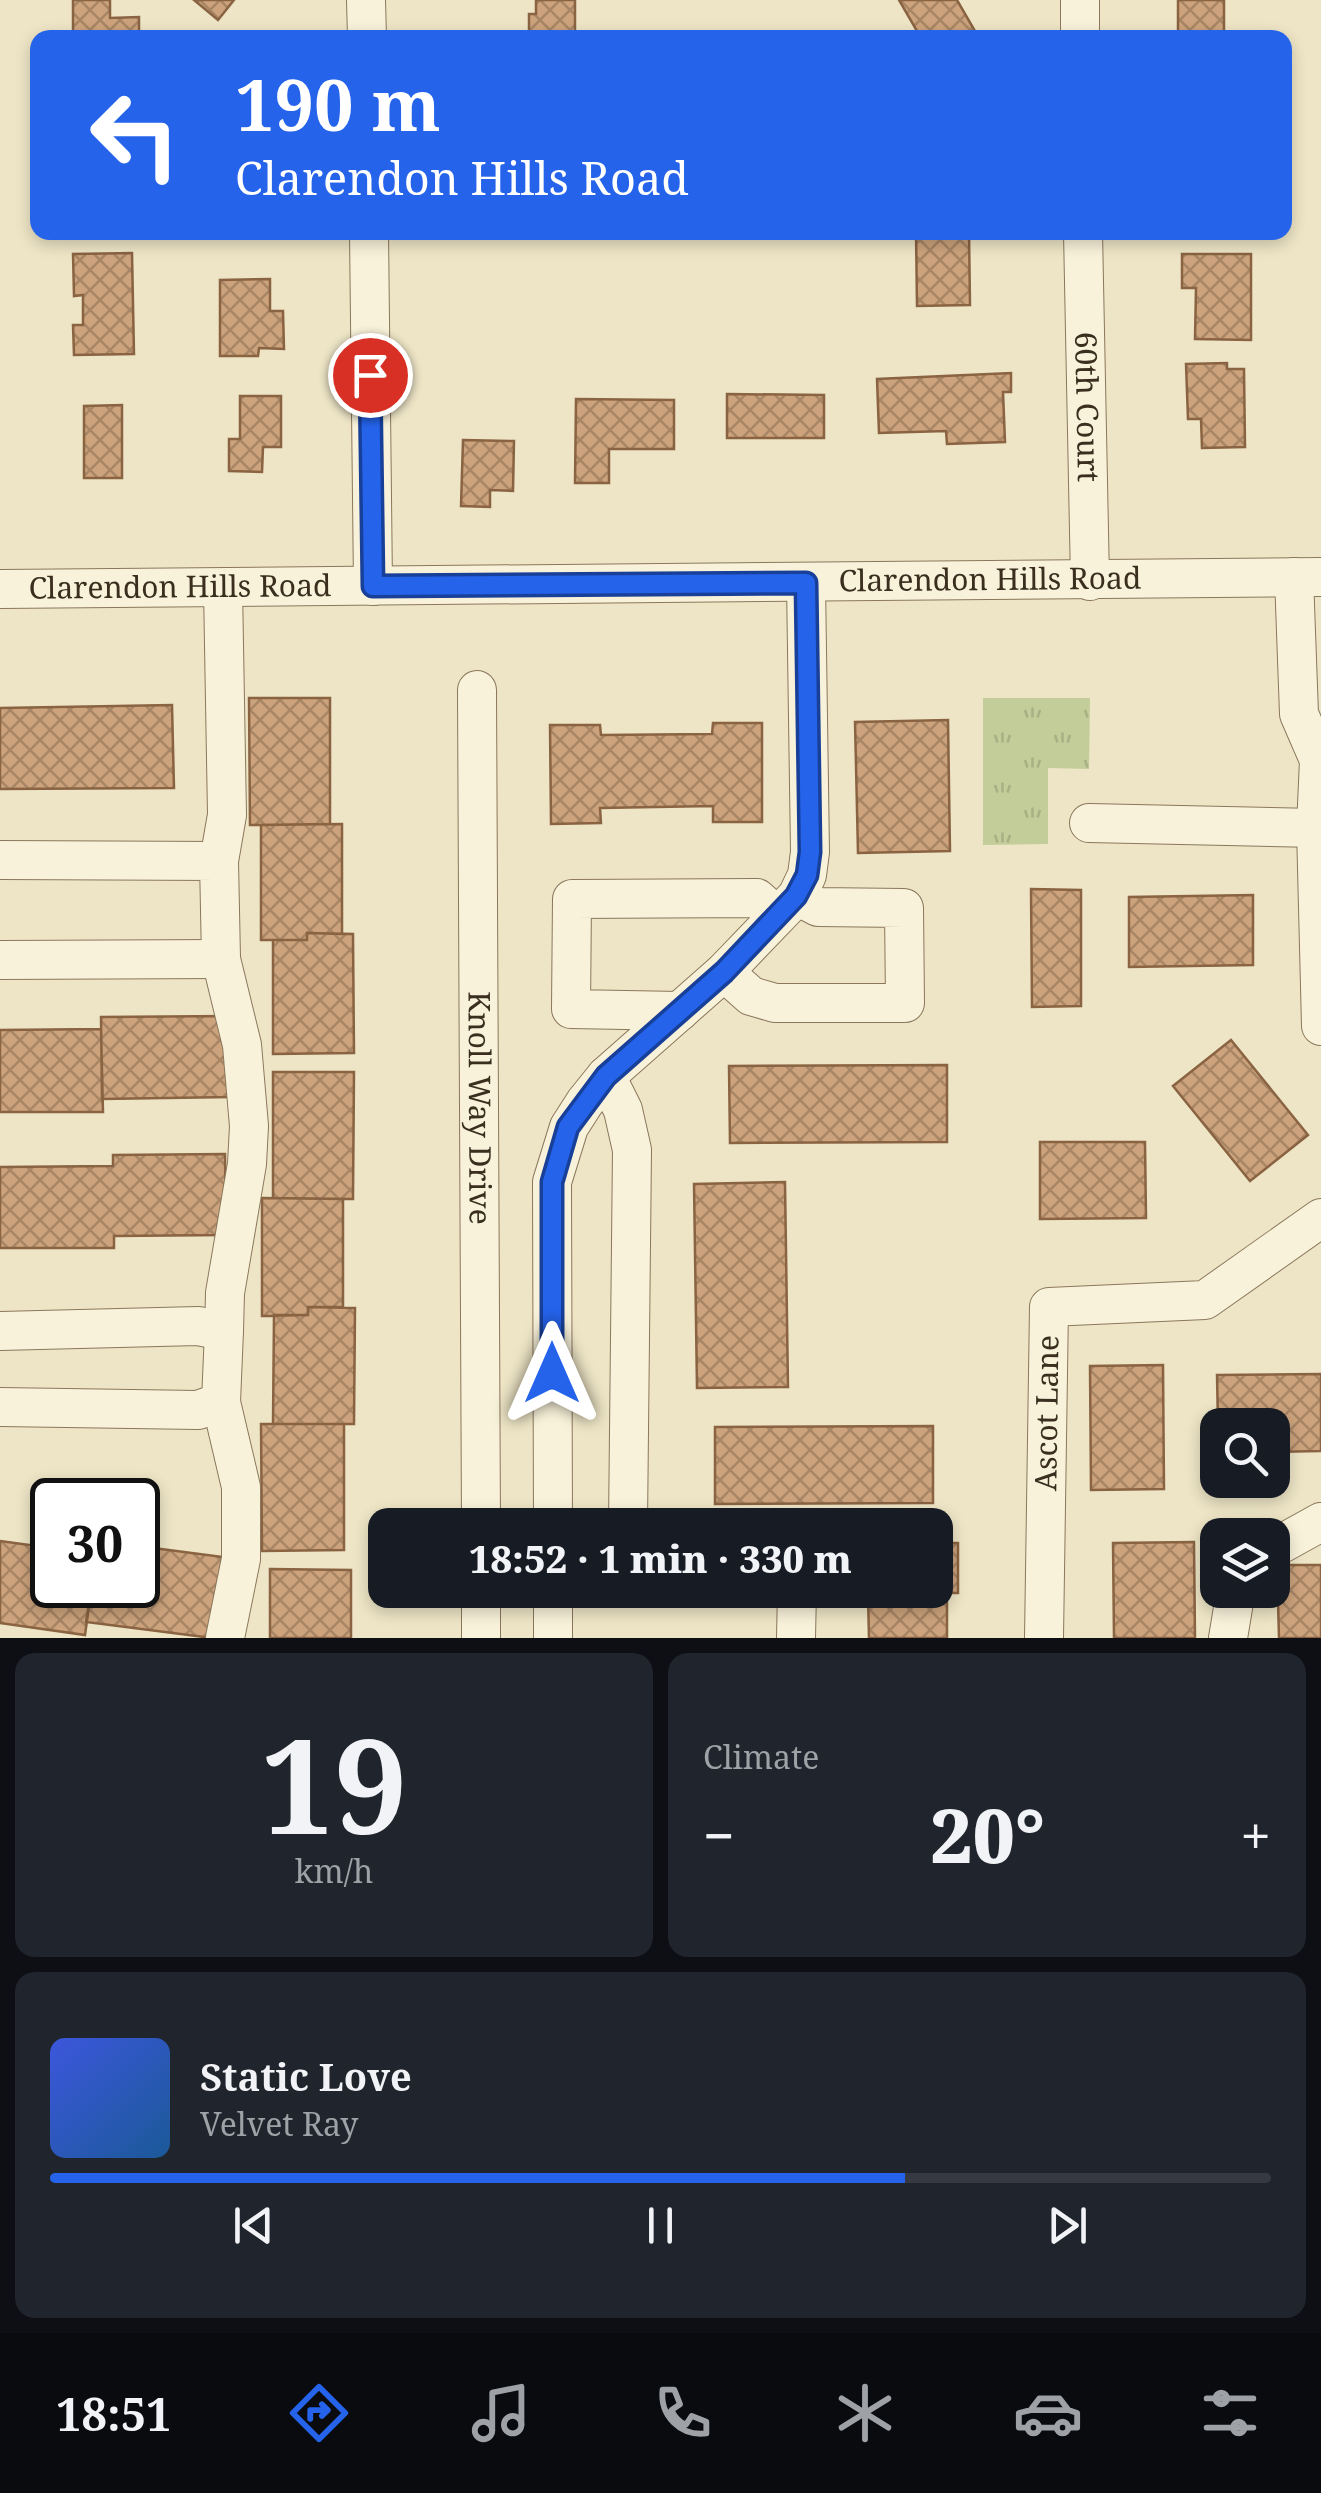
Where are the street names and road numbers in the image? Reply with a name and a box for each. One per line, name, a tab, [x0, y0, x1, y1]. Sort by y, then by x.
street label: 60th Court	[1066, 331, 1110, 483]
street label: Clarendon Hills Road	[838, 557, 1142, 600]
street label: Clarendon Hills Road	[28, 564, 332, 608]
street label: Knoll Way Drive	[459, 991, 502, 1225]
street label: Ascot Lane	[1024, 1335, 1068, 1491]

